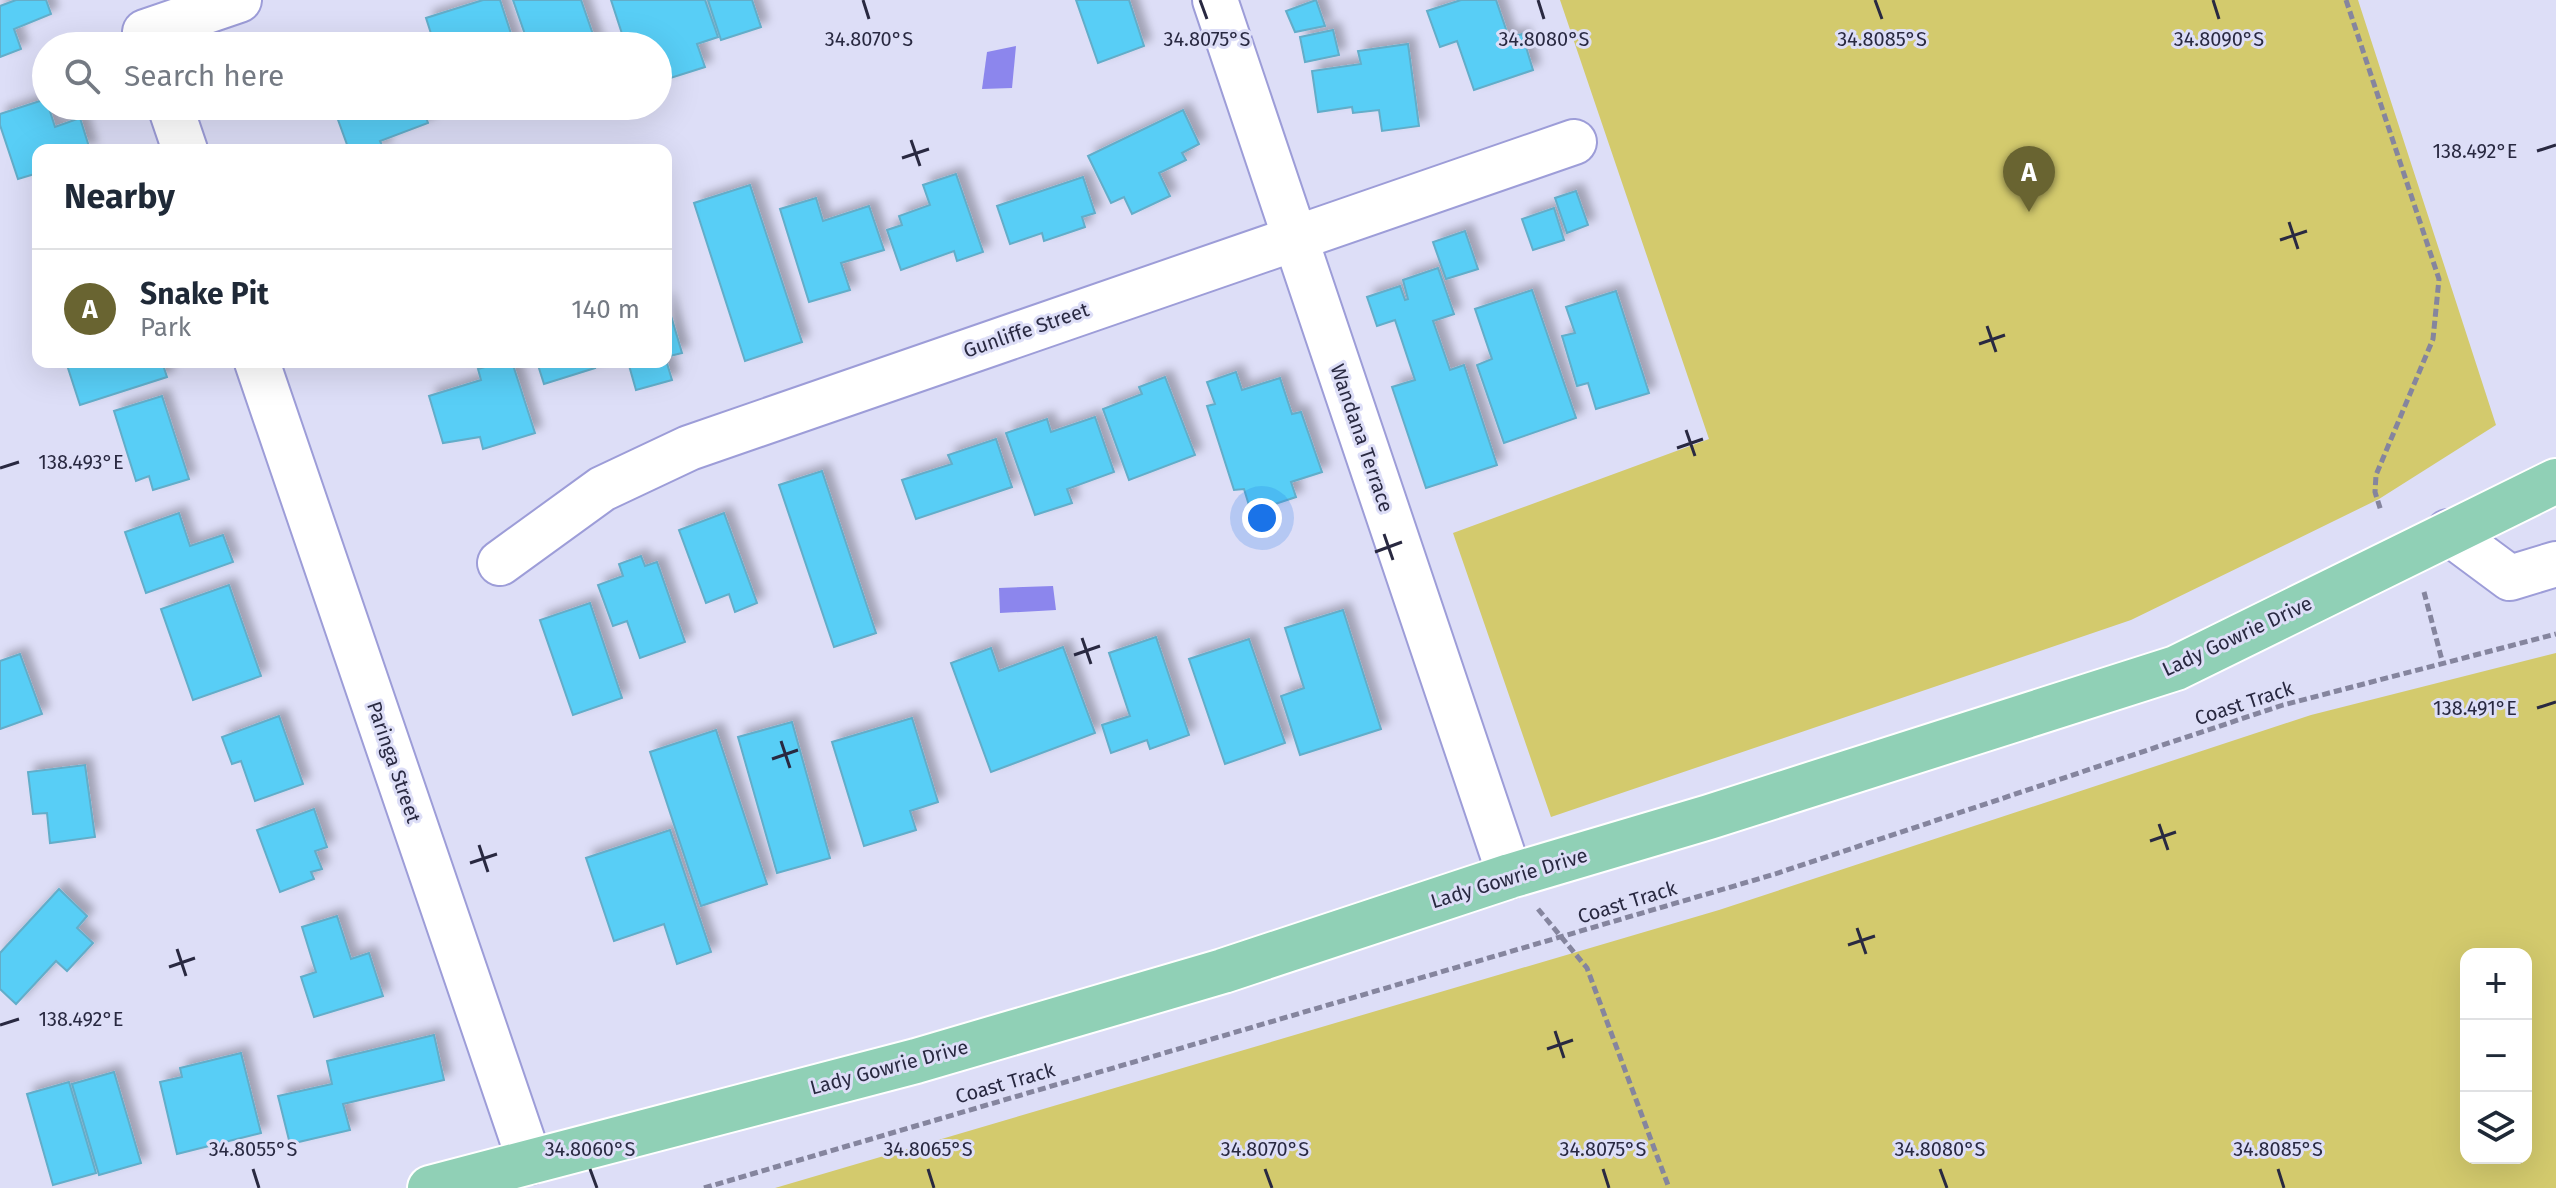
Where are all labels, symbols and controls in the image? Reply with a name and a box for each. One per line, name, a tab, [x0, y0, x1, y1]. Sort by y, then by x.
text: 34.8070°S	[825, 27, 913, 51]
text: 34.8075°S	[1164, 27, 1251, 51]
text: 34.8080°S	[1498, 27, 1590, 51]
text: 34.8085°S	[1837, 27, 1927, 51]
text: 34.8090°S	[2174, 27, 2264, 51]
search box	[32, 32, 672, 120]
icon: search	[60, 54, 104, 98]
text: Search here	[124, 58, 284, 94]
text: 138.492°E	[2432, 139, 2518, 163]
pin: A	[2003, 146, 2055, 212]
text: Nearby	[64, 176, 175, 217]
text: Snake Pit	[140, 276, 269, 312]
text: A	[82, 294, 98, 325]
text: 140 m	[571, 294, 640, 325]
street label: Gunliffe Street	[960, 297, 1093, 363]
text: Park	[140, 312, 191, 343]
street label: Wandana Terrace	[1325, 361, 1399, 515]
text: 138.493°E	[38, 450, 124, 474]
your location	[1242, 498, 1282, 538]
street label: Lady Gowrie Drive	[2158, 591, 2316, 681]
street label: Coast Track	[2192, 676, 2297, 730]
text: 138.491°E	[2433, 696, 2517, 720]
street label: Paringa Street	[362, 698, 426, 827]
street label: Lady Gowrie Drive	[1428, 843, 1590, 913]
street label: Coast Track	[1575, 875, 1680, 928]
map controls	[2460, 948, 2532, 1164]
button: +	[2460, 948, 2532, 1020]
text: 138.492°E	[38, 1007, 124, 1031]
button: −	[2460, 1020, 2532, 1092]
street label: Lady Gowrie Drive	[807, 1034, 971, 1100]
street label: Coast Track	[953, 1057, 1058, 1109]
button: layers	[2460, 1092, 2532, 1164]
text: 34.8055°S	[209, 1137, 297, 1161]
text: 34.8060°S	[545, 1137, 635, 1161]
text: 34.8065°S	[883, 1137, 973, 1161]
text: 34.8070°S	[1221, 1137, 1309, 1161]
text: 34.8075°S	[1560, 1137, 1647, 1161]
text: 34.8080°S	[1894, 1137, 1986, 1161]
text: 34.8085°S	[2233, 1137, 2323, 1161]

